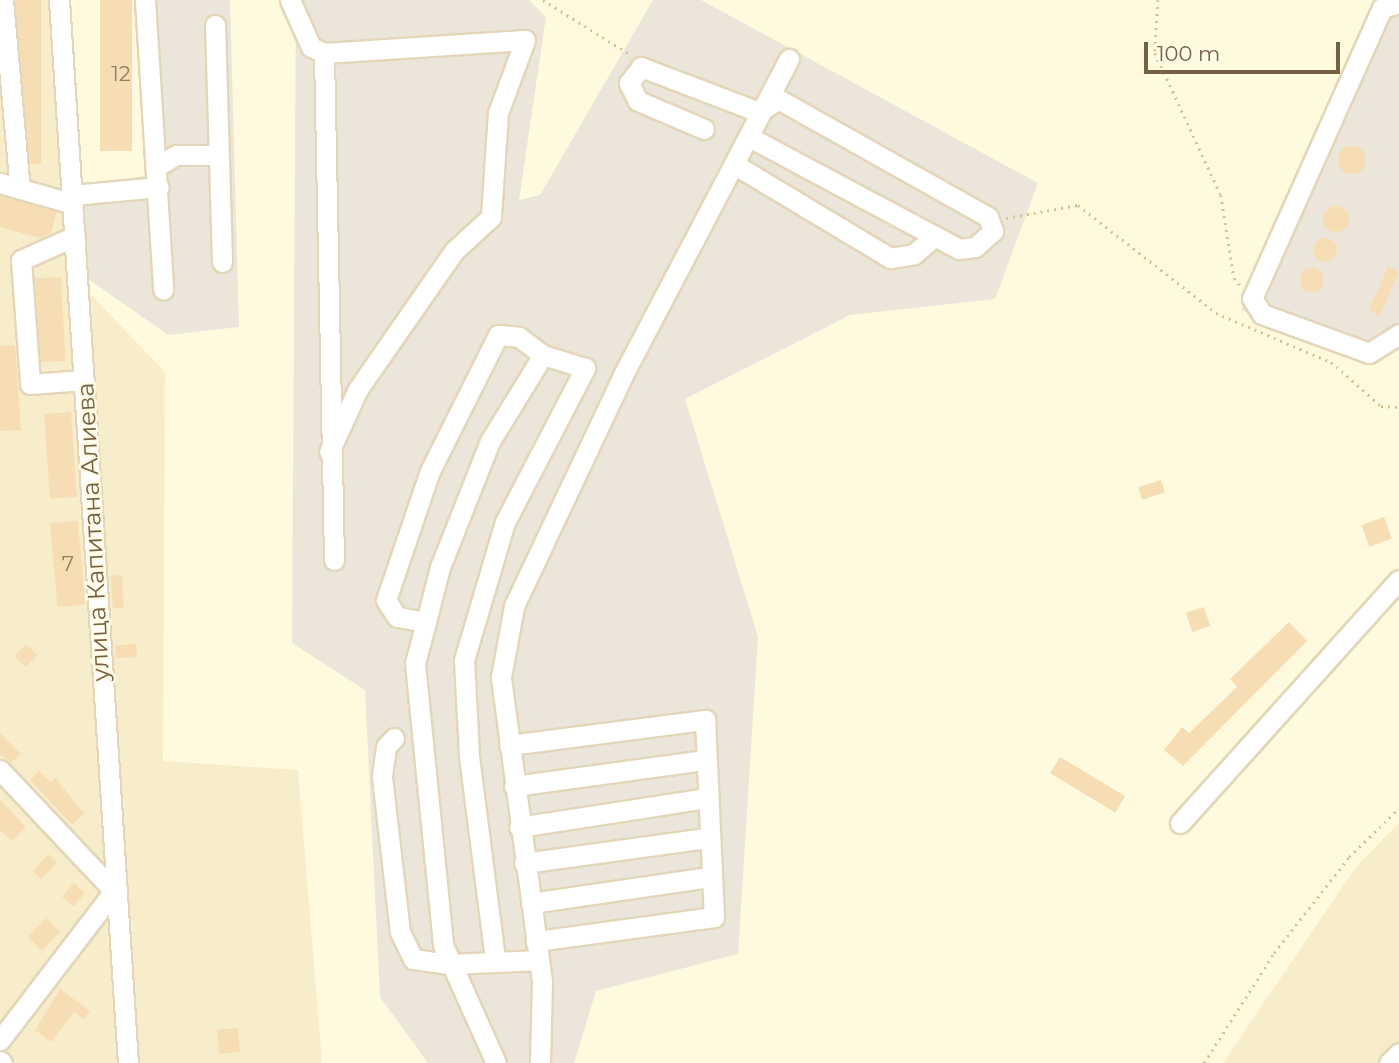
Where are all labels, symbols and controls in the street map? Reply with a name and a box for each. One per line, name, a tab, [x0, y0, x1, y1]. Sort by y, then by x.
scale bar	[1147, 28, 1343, 72]
text: 100 m	[1157, 41, 1220, 66]
house number: 12	[111, 61, 131, 87]
street label: улица Капитана Алиева	[71, 382, 115, 682]
house number: 7	[62, 551, 74, 577]

